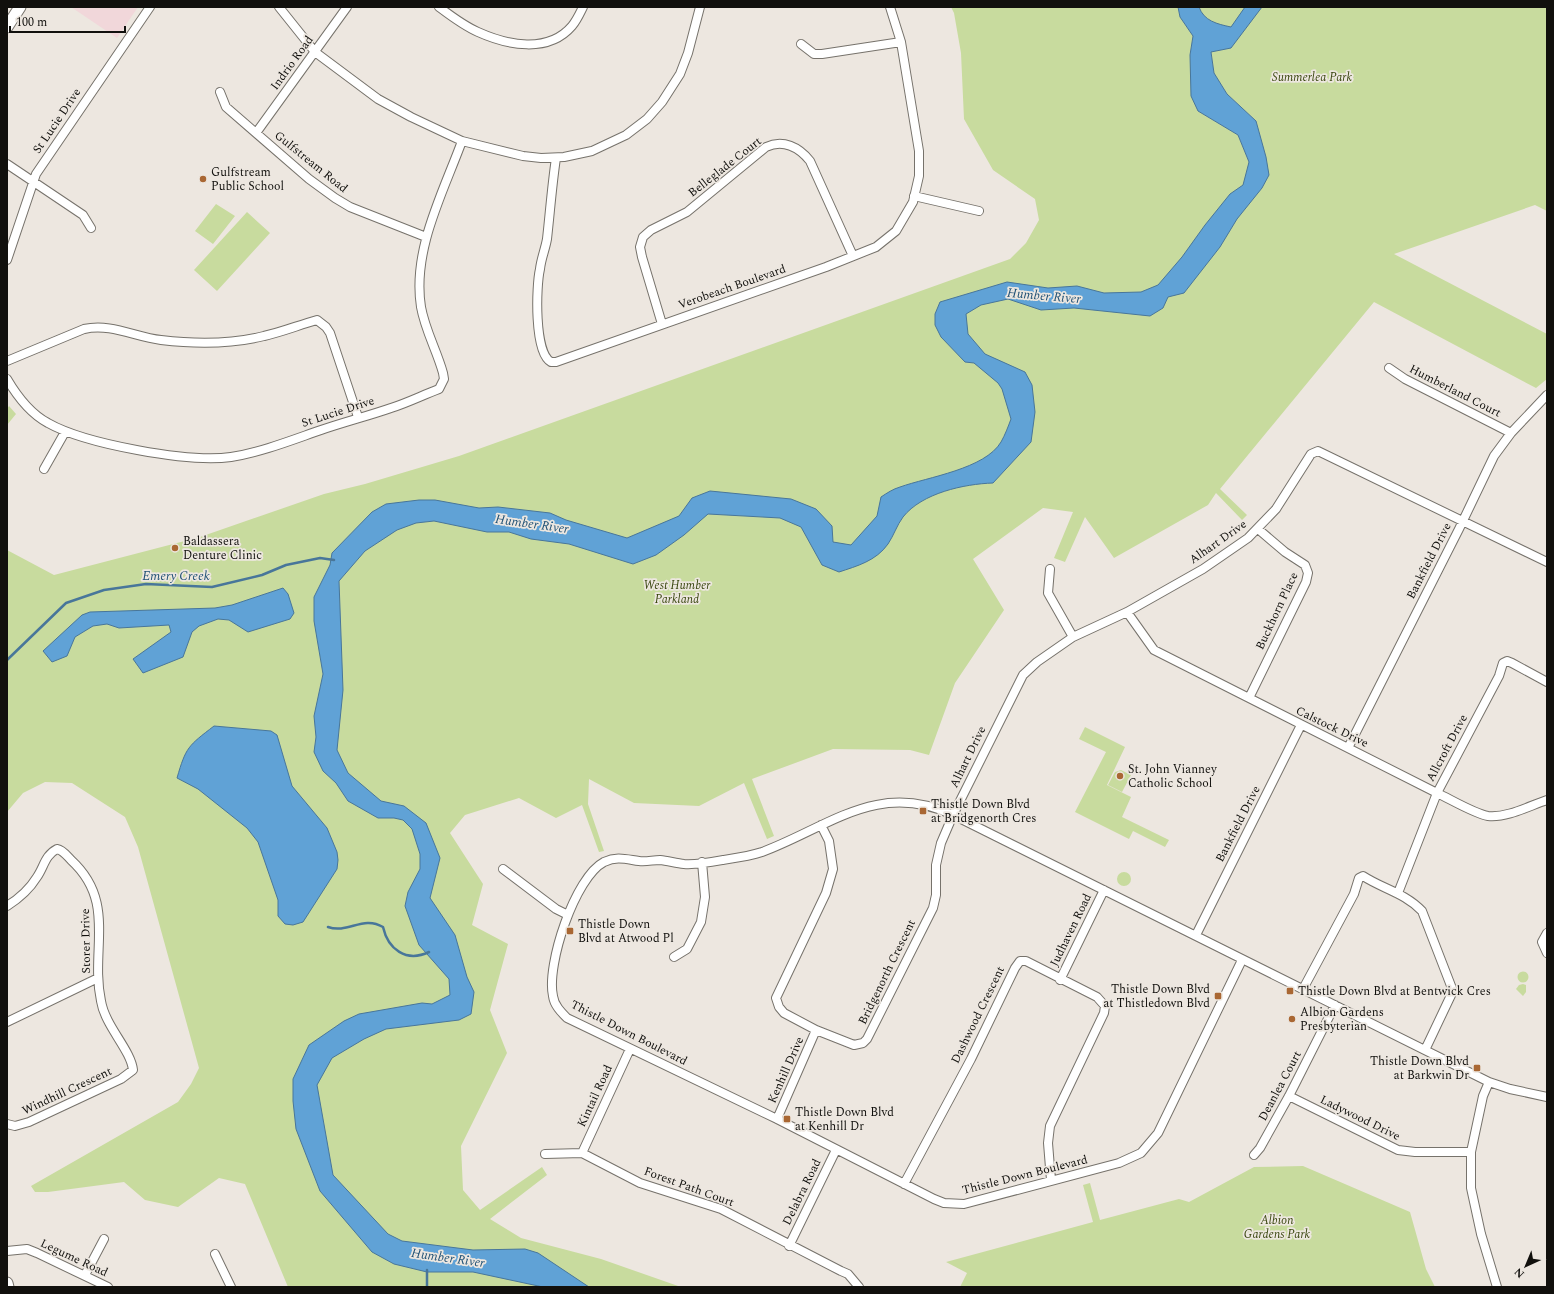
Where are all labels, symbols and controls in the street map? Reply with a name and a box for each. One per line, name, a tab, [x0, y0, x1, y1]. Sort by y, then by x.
scale bar	[10, 8, 125, 34]
text: 100 m	[16, 13, 47, 32]
street label: Indrio Road	[266, 32, 318, 94]
park label: Summerlea Park	[1272, 68, 1352, 87]
street label: St Lucie Drive	[28, 84, 86, 158]
street label: Gulfstream Road	[270, 126, 352, 198]
street label: Belleglade Court	[684, 132, 766, 202]
place label: Gulfstream Public School	[211, 163, 284, 196]
marker: Gulfstream Public School	[198, 174, 208, 184]
street label: Verobeach Boulevard	[675, 259, 789, 314]
water label: Humber River	[1006, 283, 1082, 309]
street label: Humberland Court	[1406, 360, 1504, 422]
street label: St Lucie Drive	[299, 391, 377, 433]
water label: Humber River	[494, 509, 570, 539]
street label: Alhart Drive	[1185, 515, 1251, 569]
street label: Bankfield Drive	[1402, 519, 1457, 603]
place label: Baldassera Denture Clinic	[183, 532, 262, 565]
marker: Baldassera Denture Clinic	[170, 543, 180, 553]
water label: Emery Creek	[142, 566, 210, 586]
street label: Buckhorn Place	[1251, 569, 1303, 653]
park label: West Humber Parkland	[644, 576, 711, 609]
street label: Calstock Drive	[1292, 701, 1372, 753]
street label: Allcroft Drive	[1421, 711, 1473, 785]
street label: Alhart Drive	[945, 723, 991, 791]
place label: St. John Vianney Catholic School	[1128, 760, 1218, 793]
marker: St. John Vianney Catholic School	[1115, 771, 1125, 781]
street label: Bankfield Drive	[1211, 782, 1266, 866]
place label: Thistle Down Blvd at Bridgenorth Cres	[931, 795, 1036, 828]
marker: Thistle Down Blvd at Bridgenorth Cres	[918, 806, 928, 816]
street label: Judhaven Road	[1045, 890, 1097, 970]
street label: Storer Drive	[76, 908, 96, 974]
place label: Thistle Down Blvd at Atwood Pl	[578, 915, 674, 948]
street label: Bridgenorth Crescent	[853, 916, 921, 1028]
marker: Thistle Down Blvd at Atwood Pl	[565, 926, 575, 936]
street label: Dashwood Crescent	[946, 963, 1010, 1067]
place label: Thistle Down Blvd at Thistledown Blvd	[1103, 980, 1210, 1013]
place label: Thistle Down Blvd at Bentwick Cres	[1298, 982, 1491, 1001]
marker: Thistle Down Blvd at Bentwick Cres	[1285, 986, 1295, 996]
marker: Thistle Down Blvd at Thistledown Blvd	[1213, 991, 1223, 1001]
street label: Thistle Down Boulevard	[567, 995, 691, 1071]
place label: Albion Gardens Presbyterian	[1300, 1003, 1384, 1036]
marker: Albion Gardens Presbyterian	[1287, 1014, 1297, 1024]
street label: Kenhill Drive	[763, 1033, 809, 1106]
street label: Deanlea Court	[1253, 1047, 1307, 1125]
place label: Thistle Down Blvd at Barkwin Dr	[1370, 1052, 1469, 1085]
street label: Kintail Road	[572, 1061, 618, 1130]
street label: Windhill Crescent	[19, 1062, 115, 1120]
marker: Thistle Down Blvd at Barkwin Dr	[1472, 1063, 1482, 1073]
street label: Ladywood Drive	[1317, 1090, 1403, 1146]
place label: Thistle Down Blvd at Kenhill Dr	[795, 1103, 894, 1136]
marker: Thistle Down Blvd at Kenhill Dr	[782, 1114, 792, 1124]
street label: Thistle Down Boulevard	[960, 1150, 1090, 1200]
street label: Delabra Road	[778, 1155, 826, 1229]
street label: Forest Path Court	[641, 1162, 737, 1212]
park label: Albion Gardens Park	[1244, 1211, 1311, 1244]
street label: Legume Road	[37, 1234, 111, 1282]
water label: Humber River	[410, 1243, 486, 1273]
north arrow	[1506, 1246, 1546, 1286]
text: N	[1510, 1264, 1529, 1282]

